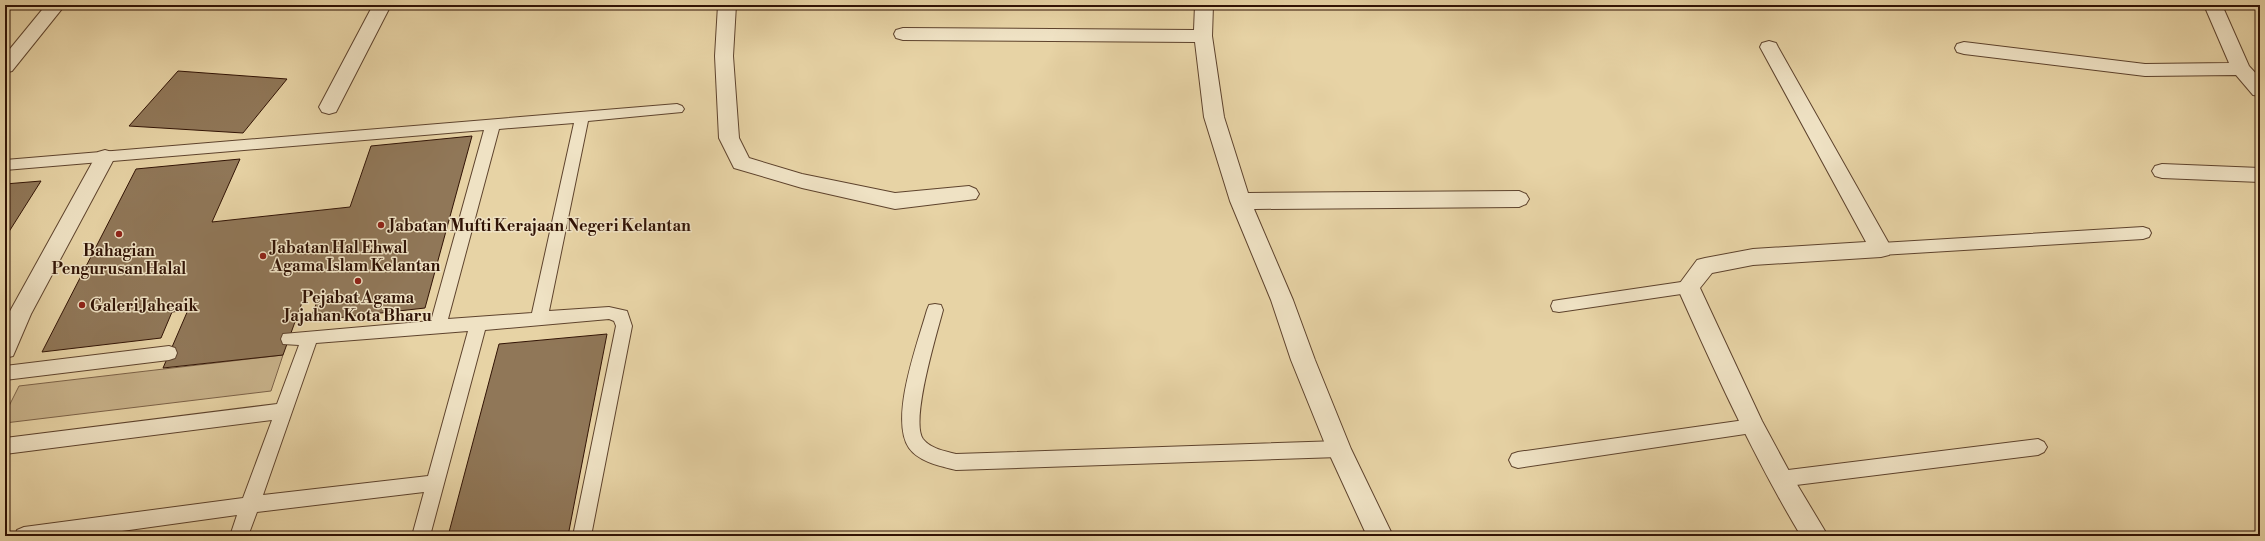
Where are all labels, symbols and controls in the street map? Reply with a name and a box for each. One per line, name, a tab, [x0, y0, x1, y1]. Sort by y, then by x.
place label: Jabatan Mufti Kerajaan Negeri Kelantan	[387, 216, 691, 236]
marker: Jabatan Mufti Kerajaan Negeri Kelantan	[376, 220, 386, 230]
marker: Bahagian Pengurusan Halal	[114, 229, 124, 239]
place label: Jabatan Hal Ehwal Agama Islam Kelantan	[269, 238, 440, 276]
place label: Bahagian Pengurusan Halal	[52, 241, 187, 279]
marker: Jabatan Hal Ehwal Agama Islam Kelantan	[258, 251, 268, 261]
marker: Pejabat Agama Jajahan Kota Bharu	[353, 276, 363, 286]
place label: Pejabat Agama Jajahan Kota Bharu	[282, 288, 432, 326]
place label: Galeri Jaheaik	[90, 296, 199, 316]
marker: Galeri Jaheaik	[77, 300, 87, 310]

